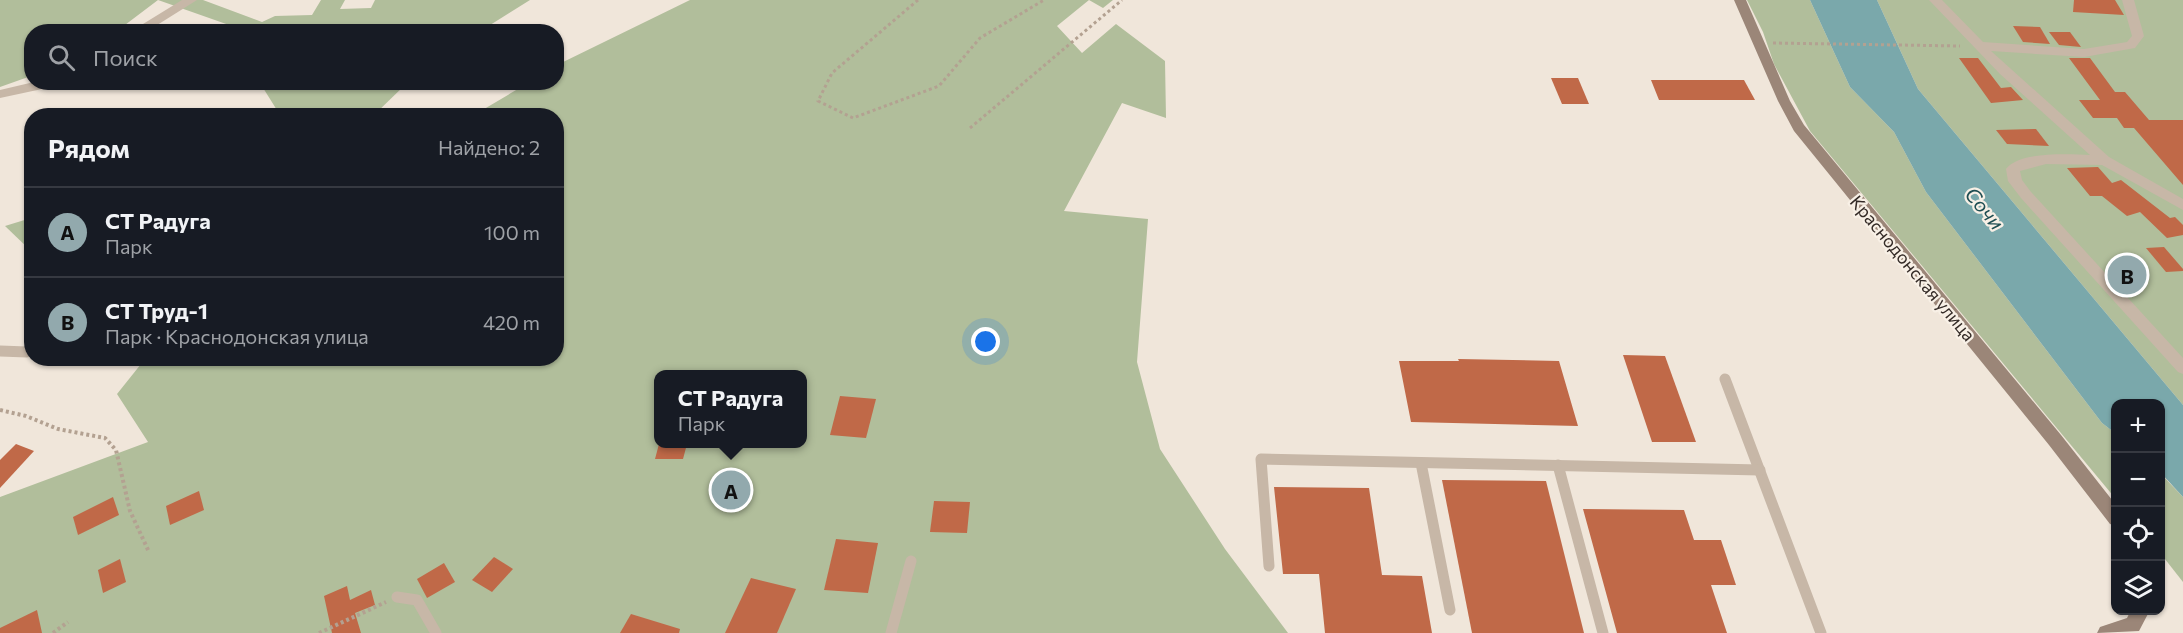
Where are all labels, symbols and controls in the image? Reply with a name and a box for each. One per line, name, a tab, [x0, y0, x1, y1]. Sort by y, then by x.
search box	[24, 24, 564, 90]
icon: search	[45, 41, 78, 74]
text: Поиск	[93, 44, 158, 71]
text: Рядом	[48, 132, 130, 163]
text: Найдено: 2	[438, 135, 540, 159]
water label: Сочи	[1960, 182, 2010, 234]
street label: Краснодонская улица	[1846, 191, 1980, 345]
text: СТ Радуга	[105, 207, 211, 234]
text: A	[60, 220, 75, 244]
text: 100 m	[484, 220, 540, 244]
text: Парк	[105, 234, 153, 258]
pin: B	[2108, 252, 2146, 298]
text: СТ Труд-1	[105, 297, 208, 324]
text: B	[61, 310, 74, 334]
text: 420 m	[483, 310, 540, 334]
text: Парк · Краснодонская улица	[105, 324, 369, 348]
your location	[971, 327, 1000, 356]
popup	[654, 370, 807, 448]
text: СТ Радуга	[678, 384, 783, 411]
map controls	[2111, 399, 2165, 615]
button: +	[2111, 399, 2165, 453]
text: Парк	[678, 411, 725, 435]
button: −	[2111, 453, 2165, 507]
pin: A	[712, 468, 750, 512]
button: locate	[2111, 507, 2165, 561]
button: layers	[2111, 561, 2165, 615]

